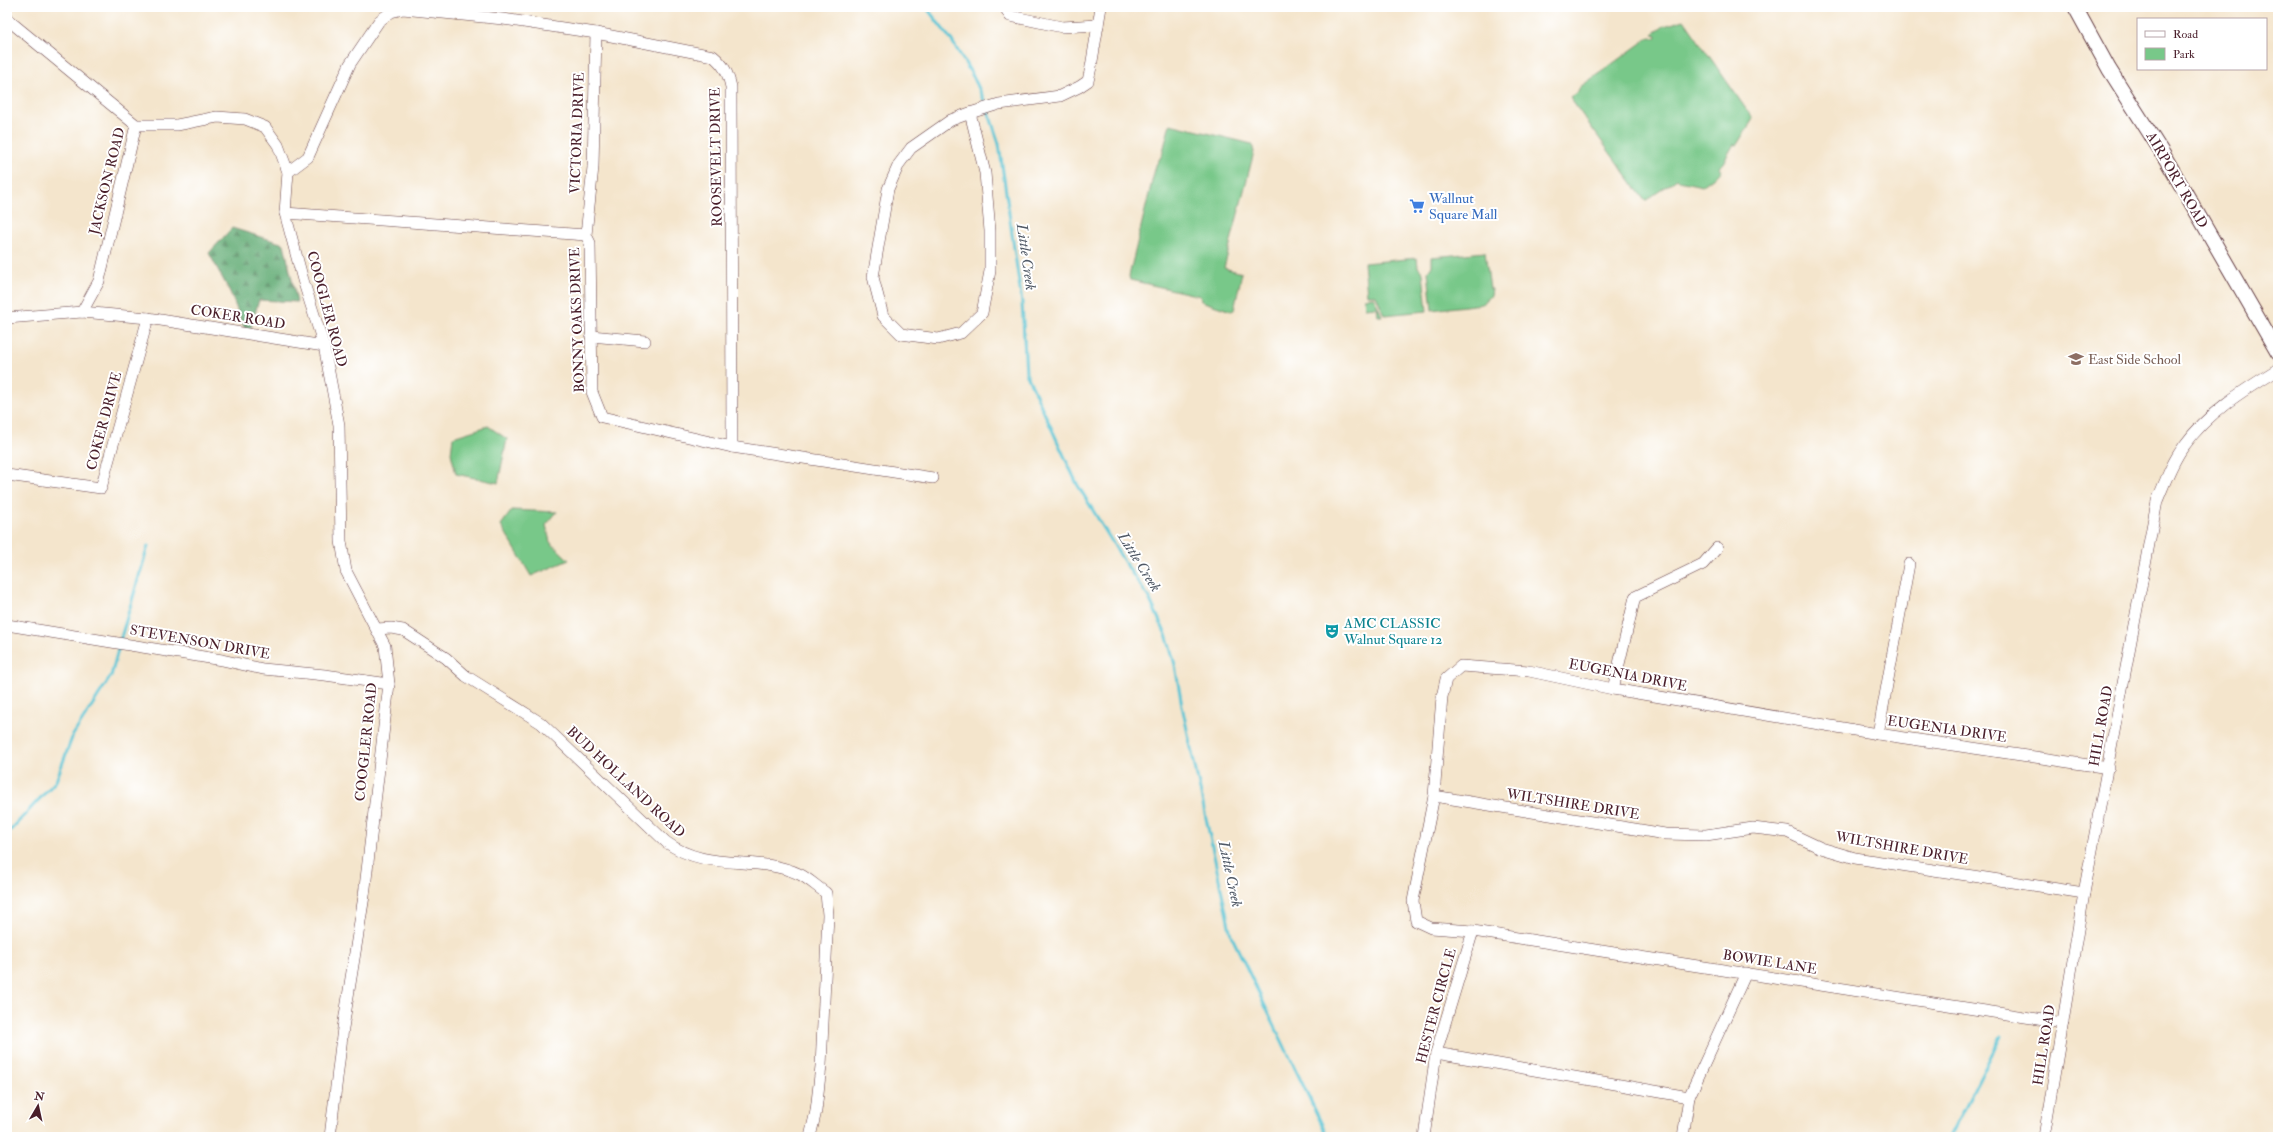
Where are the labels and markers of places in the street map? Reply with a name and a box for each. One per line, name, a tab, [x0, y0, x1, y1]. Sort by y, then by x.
place label: Wallnut Square Mall	[1428, 190, 1498, 223]
supermarket icon: Wallnut Square Mall	[1408, 197, 1426, 215]
school or university icon: East Side School	[2067, 350, 2085, 368]
place label: East Side School	[2088, 351, 2181, 368]
place label: AMC CLASSIC Walnut Square 12	[1343, 615, 1442, 648]
theatre icon: AMC CLASSIC Walnut Square 12	[1323, 622, 1341, 640]

